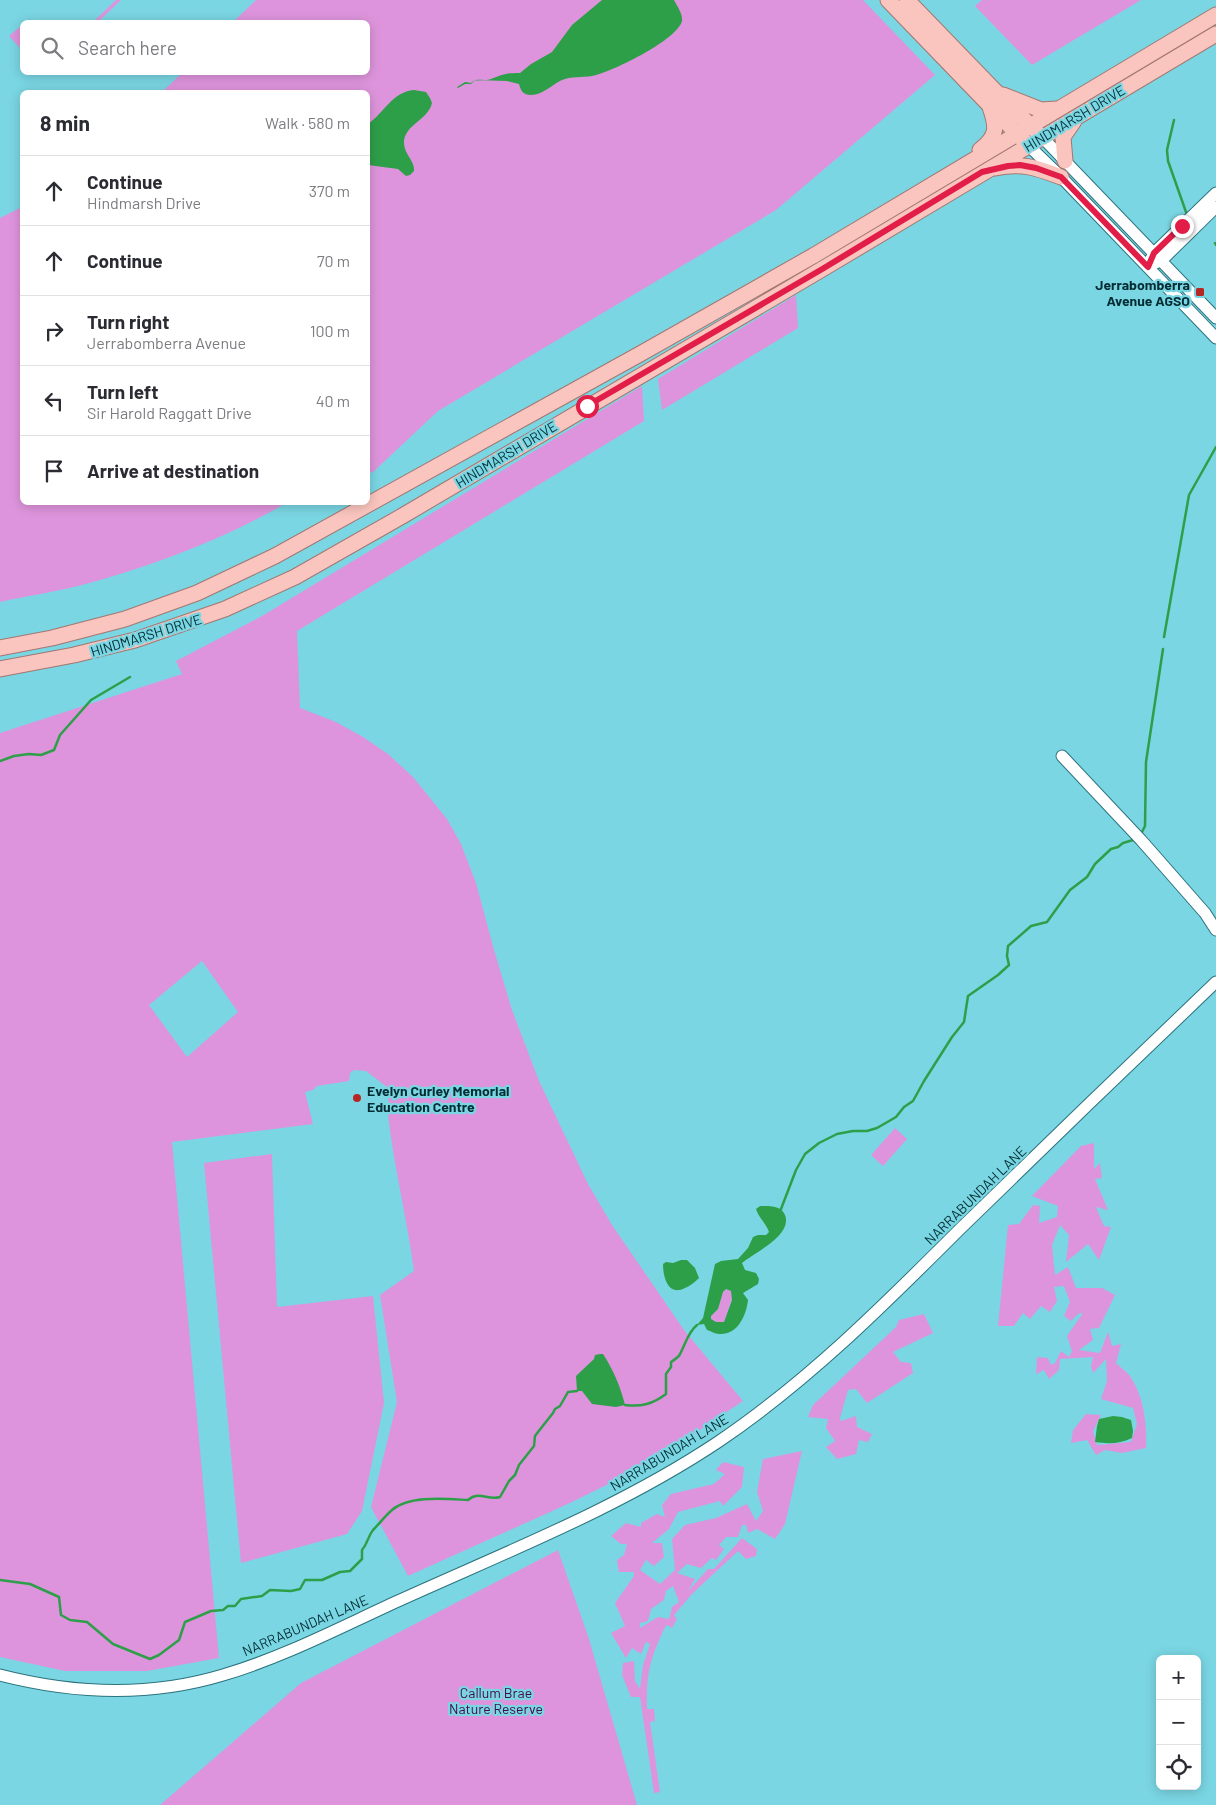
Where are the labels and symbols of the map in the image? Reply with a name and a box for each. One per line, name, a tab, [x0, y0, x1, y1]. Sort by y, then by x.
street label: HINDMARSH DRIVE	[1020, 81, 1128, 155]
route end	[1171, 215, 1194, 238]
place label: Jerrabomberra Avenue AGSO	[1095, 276, 1190, 309]
marker: Jerrabomberra Avenue AGSO	[1194, 286, 1206, 298]
route start	[576, 395, 599, 418]
street label: HINDMARSH DRIVE	[452, 417, 560, 491]
street label: HINDMARSH DRIVE	[88, 610, 204, 660]
place label: Evelyn Curley Memorial Education Centre	[367, 1082, 509, 1115]
marker: Evelyn Curley Memorial Education Centre	[351, 1092, 363, 1104]
street label: NARRABUNDAH LANE	[921, 1142, 1029, 1248]
street label: NARRABUNDAH LANE	[607, 1410, 731, 1494]
street label: NARRABUNDAH LANE	[240, 1591, 370, 1659]
park label: Callum Brae Nature Reserve	[449, 1684, 543, 1717]

